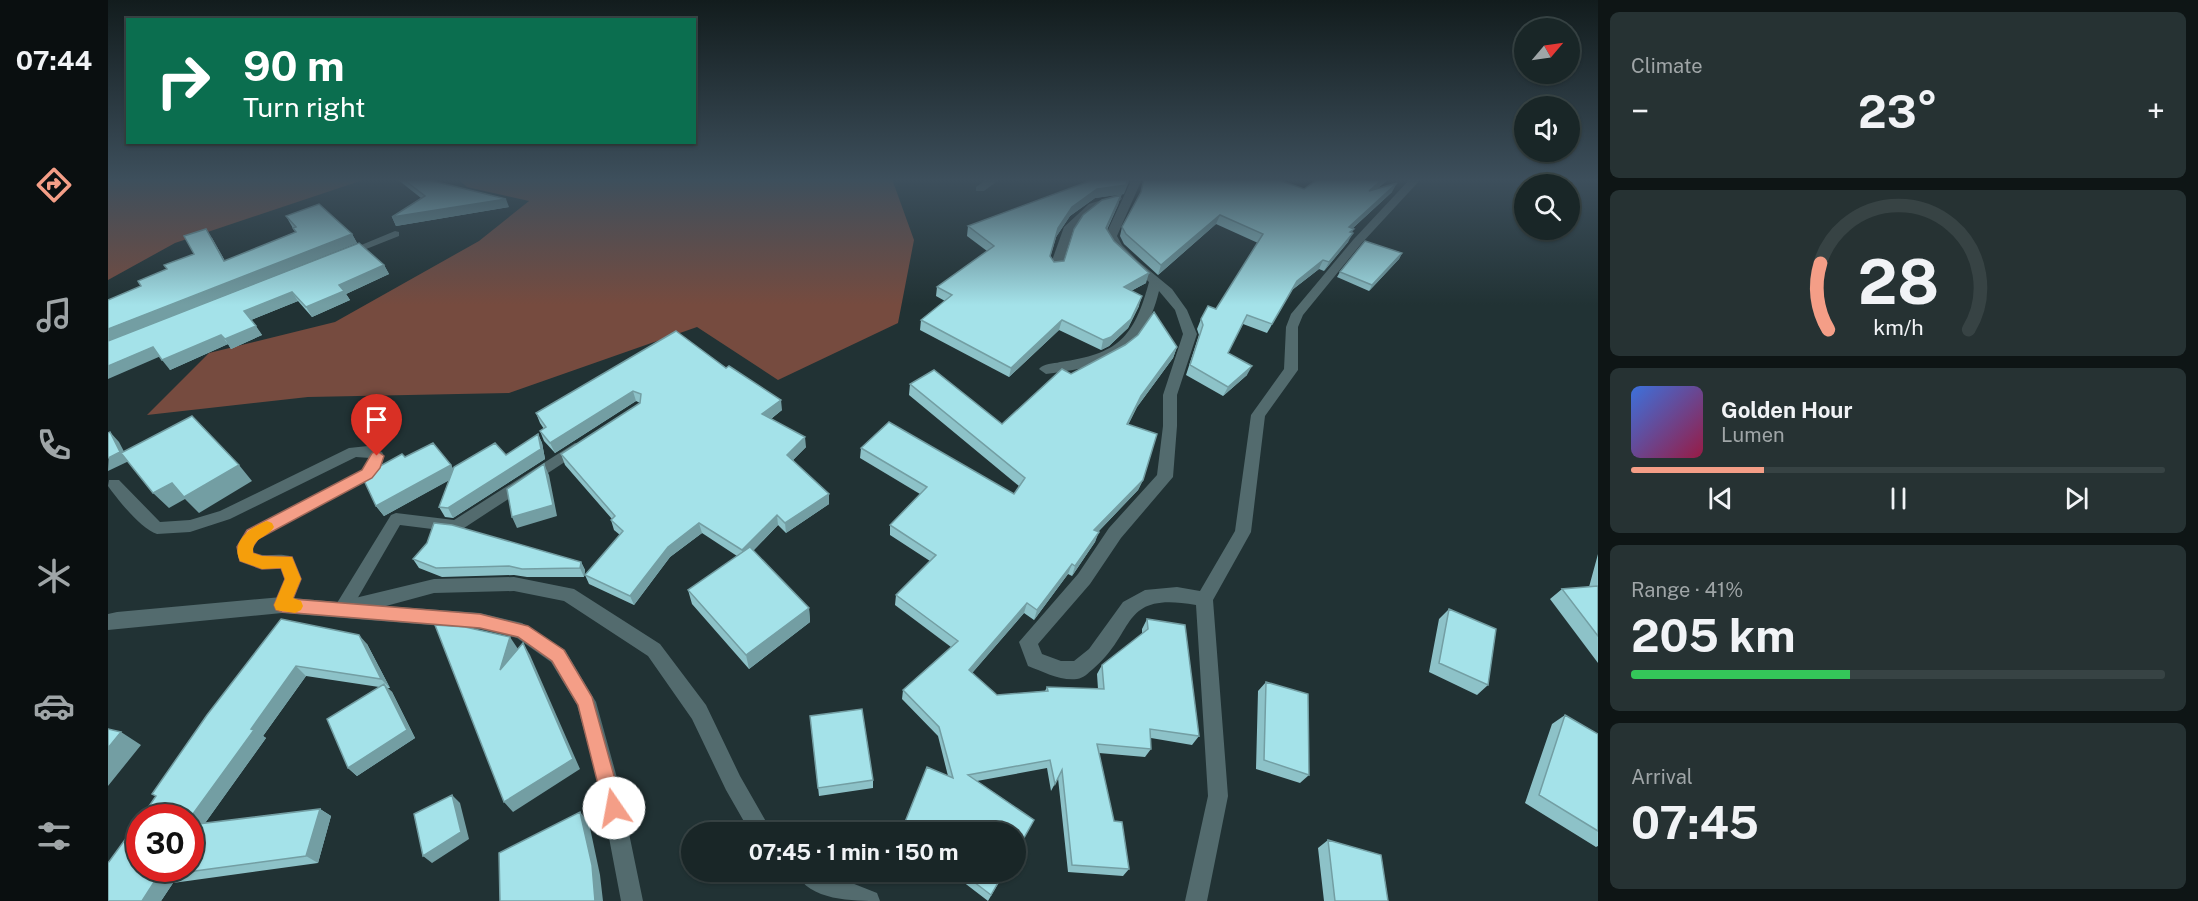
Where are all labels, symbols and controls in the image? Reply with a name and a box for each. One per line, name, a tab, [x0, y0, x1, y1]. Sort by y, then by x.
north arrow	[1514, 18, 1580, 84]
map controls	[1514, 18, 1580, 240]
text: 90 m	[243, 41, 345, 90]
icon: right	[144, 42, 222, 120]
text: 07:44	[16, 44, 92, 76]
text: Climate	[1631, 54, 1703, 78]
text: 23°	[1858, 85, 1938, 138]
text: Turn right	[243, 91, 366, 123]
text: −	[1631, 92, 1649, 130]
text: +	[2147, 92, 2165, 130]
button: sound	[1514, 96, 1580, 162]
icon: directions	[33, 164, 75, 206]
button: search	[1514, 174, 1580, 240]
text: 28	[1857, 245, 1939, 318]
icon: music	[33, 294, 75, 336]
text: km/h	[1873, 315, 1923, 340]
pin	[351, 394, 402, 456]
text: Golden Hour	[1721, 397, 1852, 423]
icon: arrive	[360, 403, 393, 436]
text: Lumen	[1721, 423, 1785, 447]
icon: phone	[33, 424, 75, 466]
icon: previous	[1704, 482, 1737, 515]
icon: pause	[1882, 482, 1915, 515]
icon: next	[2060, 482, 2093, 515]
icon: climate	[33, 555, 75, 597]
text: Range · 41%	[1631, 578, 1743, 602]
text: 205 km	[1631, 609, 1795, 662]
icon: car	[33, 685, 75, 727]
text: Arrival	[1631, 765, 1693, 789]
position arrow	[582, 776, 646, 840]
text: 07:45	[1631, 796, 1759, 849]
speed limit sign: 30	[126, 804, 204, 882]
icon: filters	[33, 815, 75, 857]
text: 07:45 · 1 min · 150 m	[749, 839, 958, 865]

